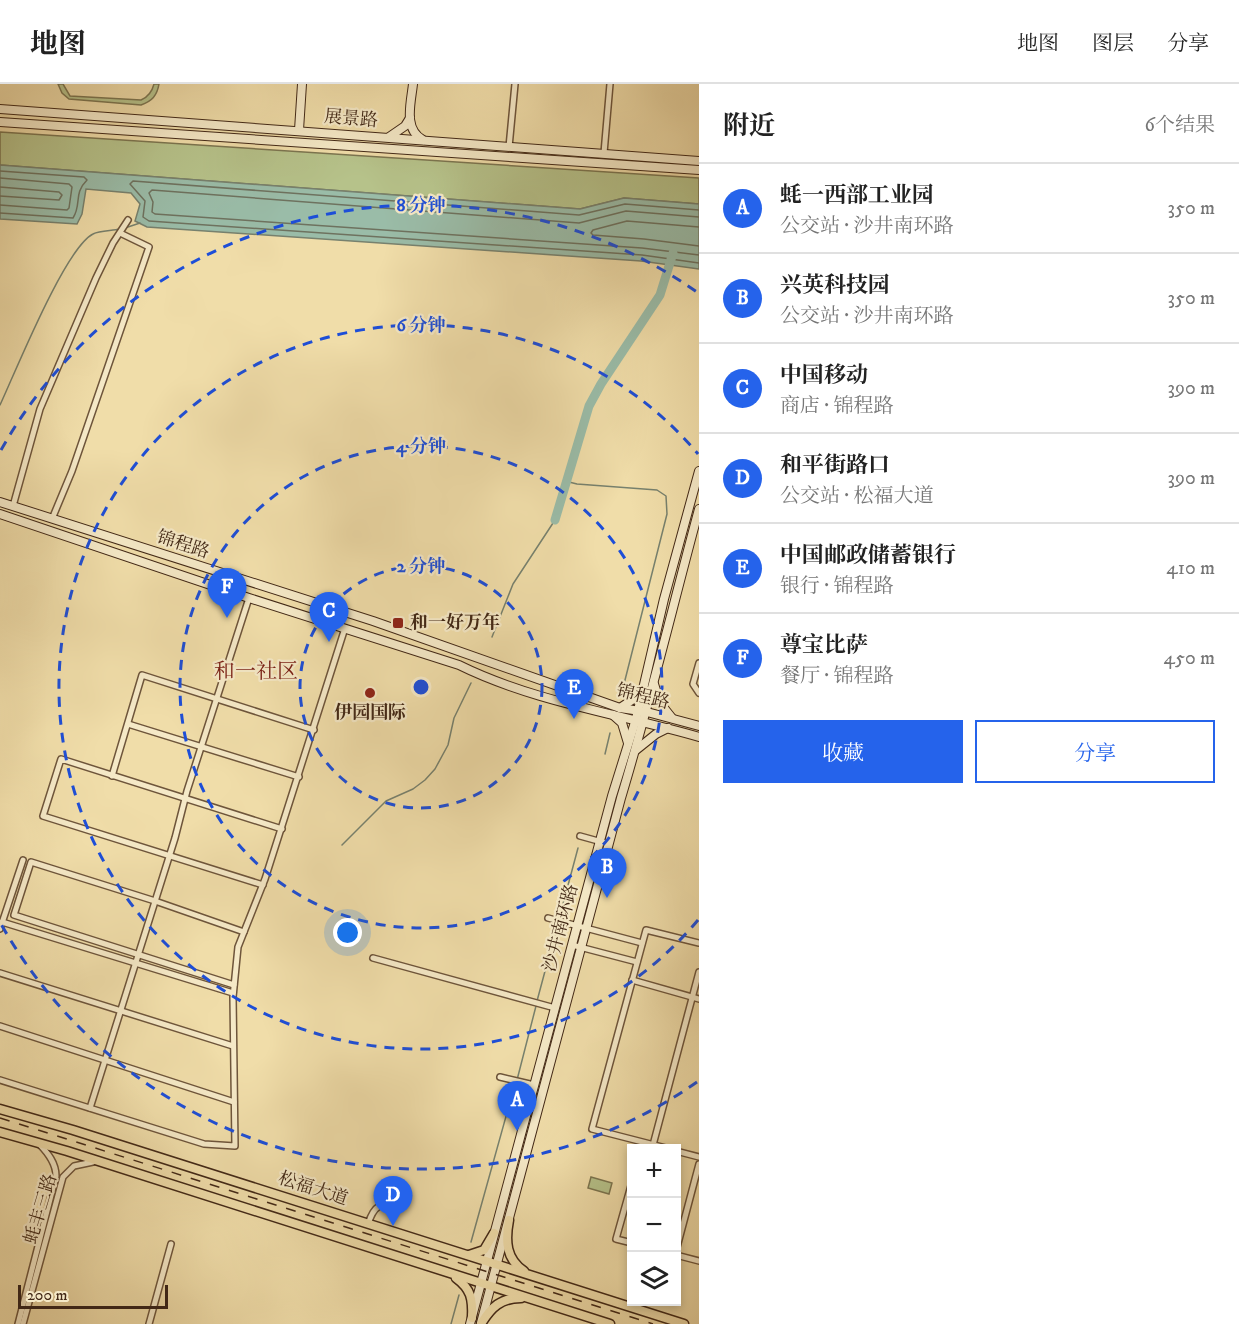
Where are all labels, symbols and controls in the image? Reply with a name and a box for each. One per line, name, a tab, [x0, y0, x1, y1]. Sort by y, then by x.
text: 地图	[30, 27, 86, 62]
text: 地图	[1017, 31, 1059, 57]
text: 图层	[1092, 31, 1134, 57]
text: 分享	[1167, 31, 1209, 57]
street label: 展景路	[323, 106, 379, 132]
text: 附近	[723, 110, 775, 143]
text: 6个结果	[1145, 113, 1215, 138]
text: 蚝一西部工业园	[780, 182, 934, 209]
text: 8 分钟	[397, 195, 445, 217]
text: A	[736, 196, 749, 221]
text: 350 m	[1168, 196, 1215, 221]
text: 公交站 · 沙井南环路	[780, 214, 953, 239]
text: 兴英科技园	[780, 272, 890, 299]
text: B	[736, 286, 749, 311]
text: 350 m	[1168, 286, 1215, 311]
text: 公交站 · 沙井南环路	[780, 304, 953, 329]
text: 6 分钟	[396, 315, 446, 337]
text: 中国移动	[780, 362, 868, 389]
text: C	[736, 376, 749, 401]
text: 390 m	[1167, 376, 1215, 401]
text: 商店 · 锦程路	[780, 394, 893, 419]
text: 4 分钟	[395, 436, 446, 458]
text: 和平街路口	[780, 452, 890, 479]
text: D	[735, 466, 750, 491]
text: 390 m	[1167, 466, 1215, 491]
text: 公交站 · 松福大道	[780, 484, 933, 509]
street label: 锦程路	[154, 526, 212, 564]
text: 中国邮政储蓄银行	[780, 542, 956, 569]
text: 2 分钟	[397, 556, 445, 578]
text: E	[735, 556, 750, 581]
text: 410 m	[1166, 556, 1215, 581]
pin: F	[208, 568, 246, 618]
text: 银行 · 锦程路	[780, 574, 893, 599]
pin: C	[310, 592, 348, 642]
place label: 和一好万年	[410, 612, 500, 634]
marker: 和一好万年	[391, 616, 405, 630]
text: 尊宝比萨	[780, 632, 868, 659]
text: F	[736, 646, 749, 671]
text: 450 m	[1164, 646, 1215, 671]
district label: 和一社区	[214, 659, 298, 685]
text: 餐厅 · 锦程路	[780, 664, 893, 689]
pin: E	[554, 670, 594, 719]
centre of rings	[411, 677, 431, 697]
street label: 锦程路	[614, 680, 672, 714]
marker: 伊园国际	[363, 686, 377, 700]
place label: 伊园国际	[334, 702, 406, 724]
button: 收藏	[723, 720, 963, 783]
button: 分享	[975, 720, 1215, 783]
pin: B	[588, 848, 626, 898]
street label: 沙井南环路	[539, 882, 583, 974]
your location	[333, 918, 362, 947]
pin: A	[498, 1082, 536, 1131]
map controls	[627, 1144, 681, 1306]
button: +	[627, 1144, 681, 1198]
street label: 松福大道	[275, 1167, 351, 1211]
street label: 蚝丰三路	[20, 1171, 62, 1247]
pin: D	[374, 1176, 412, 1226]
button: −	[627, 1198, 681, 1252]
button: layers	[627, 1252, 681, 1306]
scale bar	[18, 1282, 168, 1310]
text: 200 m	[27, 1285, 68, 1305]

